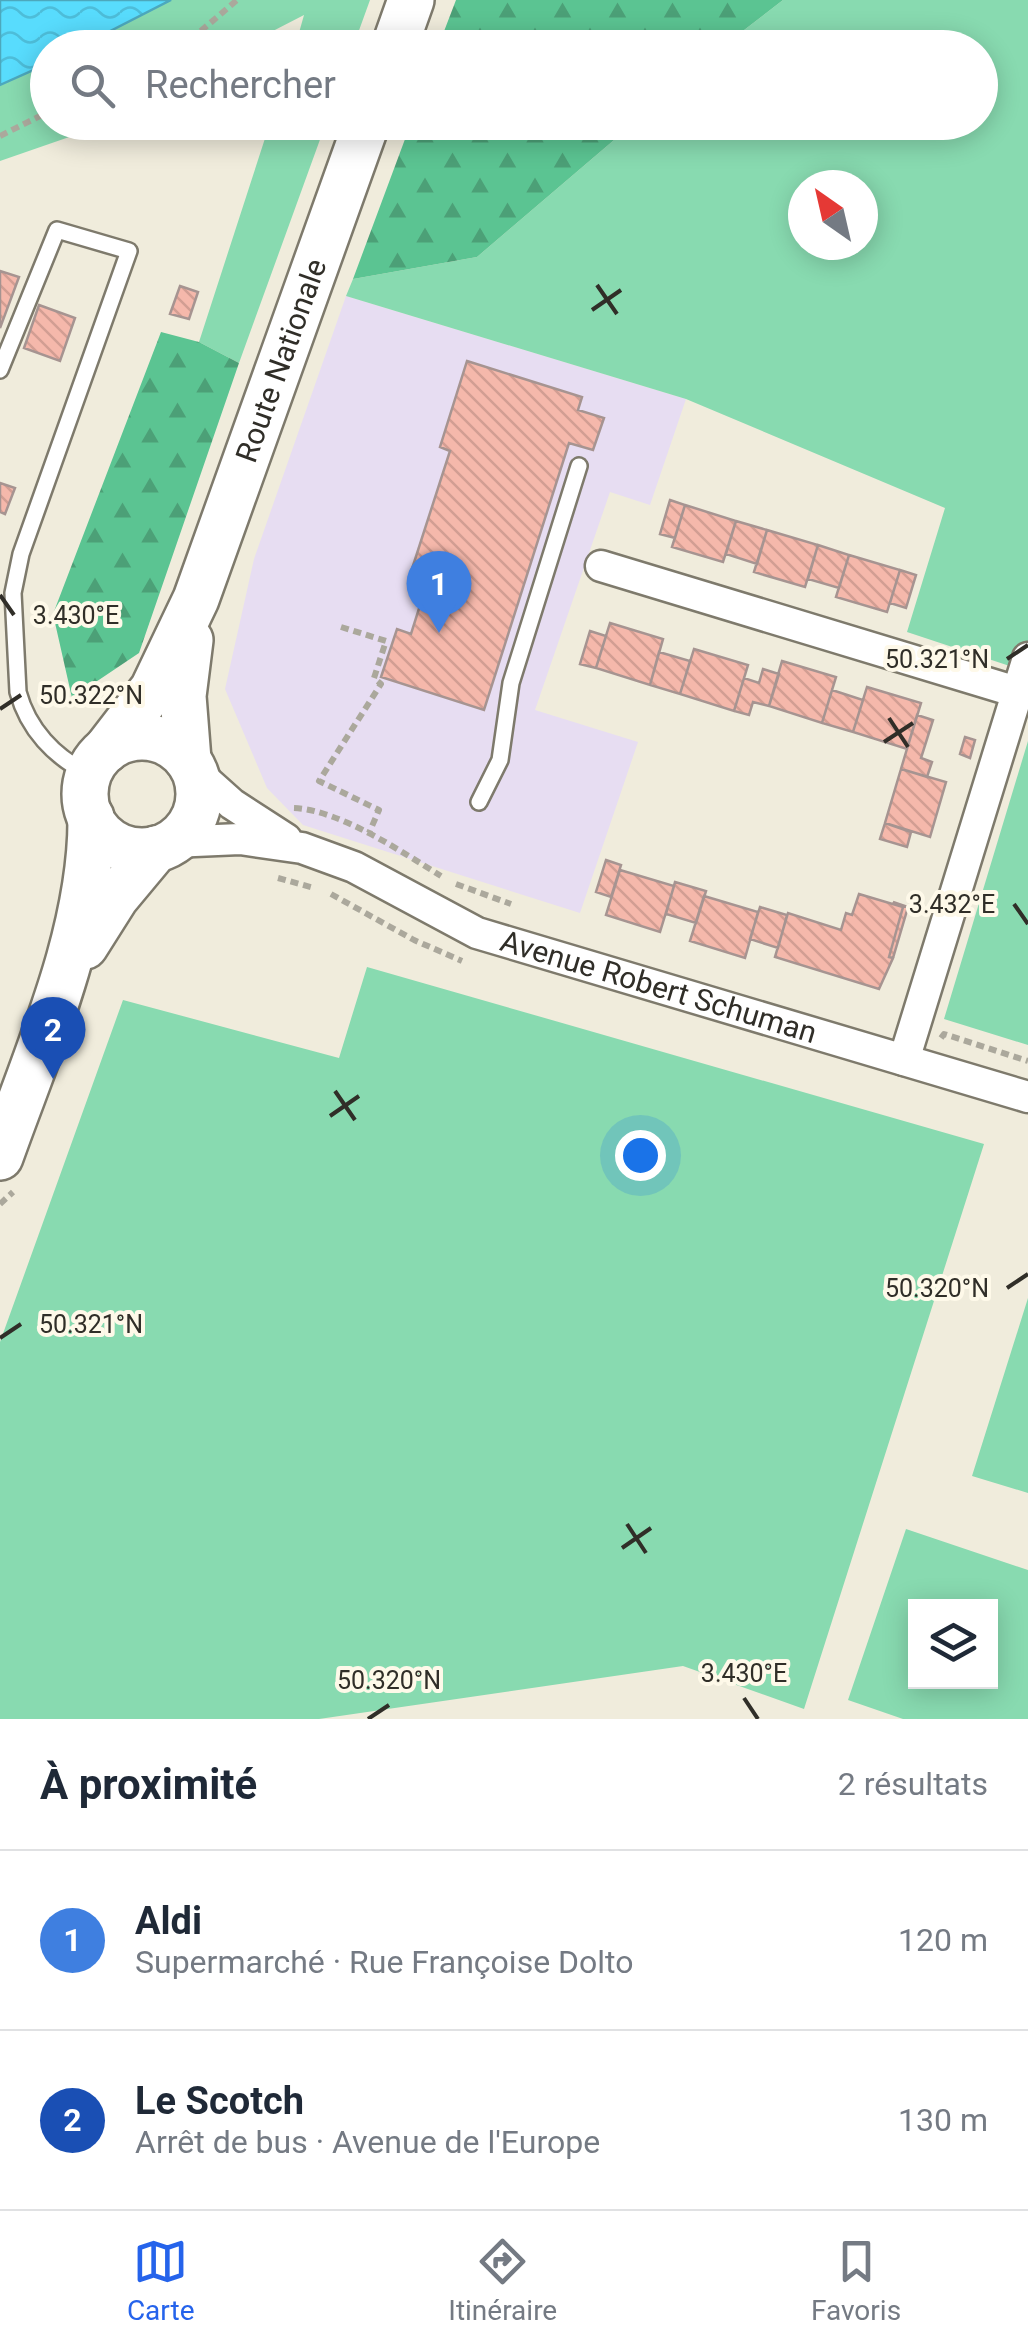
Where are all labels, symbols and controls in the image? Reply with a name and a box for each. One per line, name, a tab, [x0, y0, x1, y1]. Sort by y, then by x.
search box	[30, 30, 998, 140]
icon: search	[65, 58, 120, 113]
text: Rechercher	[145, 63, 336, 107]
north arrow	[788, 170, 878, 260]
street label: Route Nationale	[229, 254, 333, 467]
pin: 1	[406, 550, 472, 633]
text: 3.430°E	[33, 601, 119, 630]
text: 50.321°N	[885, 645, 989, 674]
text: 50.322°N	[39, 681, 143, 710]
text: 3.432°E	[909, 890, 995, 919]
street label: Avenue Robert Schuman	[496, 923, 821, 1050]
pin: 2	[20, 996, 86, 1079]
your location	[615, 1130, 666, 1181]
text: 50.320°N	[885, 1274, 989, 1303]
text: 50.321°N	[39, 1310, 143, 1339]
map controls	[908, 1599, 998, 1689]
button: layers	[908, 1599, 998, 1689]
text: 3.430°E	[701, 1659, 787, 1688]
text: 50.320°N	[337, 1666, 441, 1695]
text: À proximité	[40, 1760, 257, 1809]
text: 2 résultats	[838, 1765, 988, 1803]
text: Aldi	[135, 1899, 202, 1943]
text: 1	[63, 1921, 82, 1959]
text: 120 m	[898, 1921, 988, 1959]
text: Supermarché · Rue Françoise Dolto	[135, 1943, 634, 1981]
text: Le Scotch	[135, 2079, 304, 2123]
text: 2	[63, 2101, 82, 2139]
text: 130 m	[898, 2101, 988, 2139]
text: Arrêt de bus · Avenue de l'Europe	[135, 2123, 600, 2161]
tab: Carte	[127, 2234, 195, 2327]
tab: Itinéraire	[448, 2234, 557, 2327]
tab: Favoris	[811, 2234, 901, 2327]

